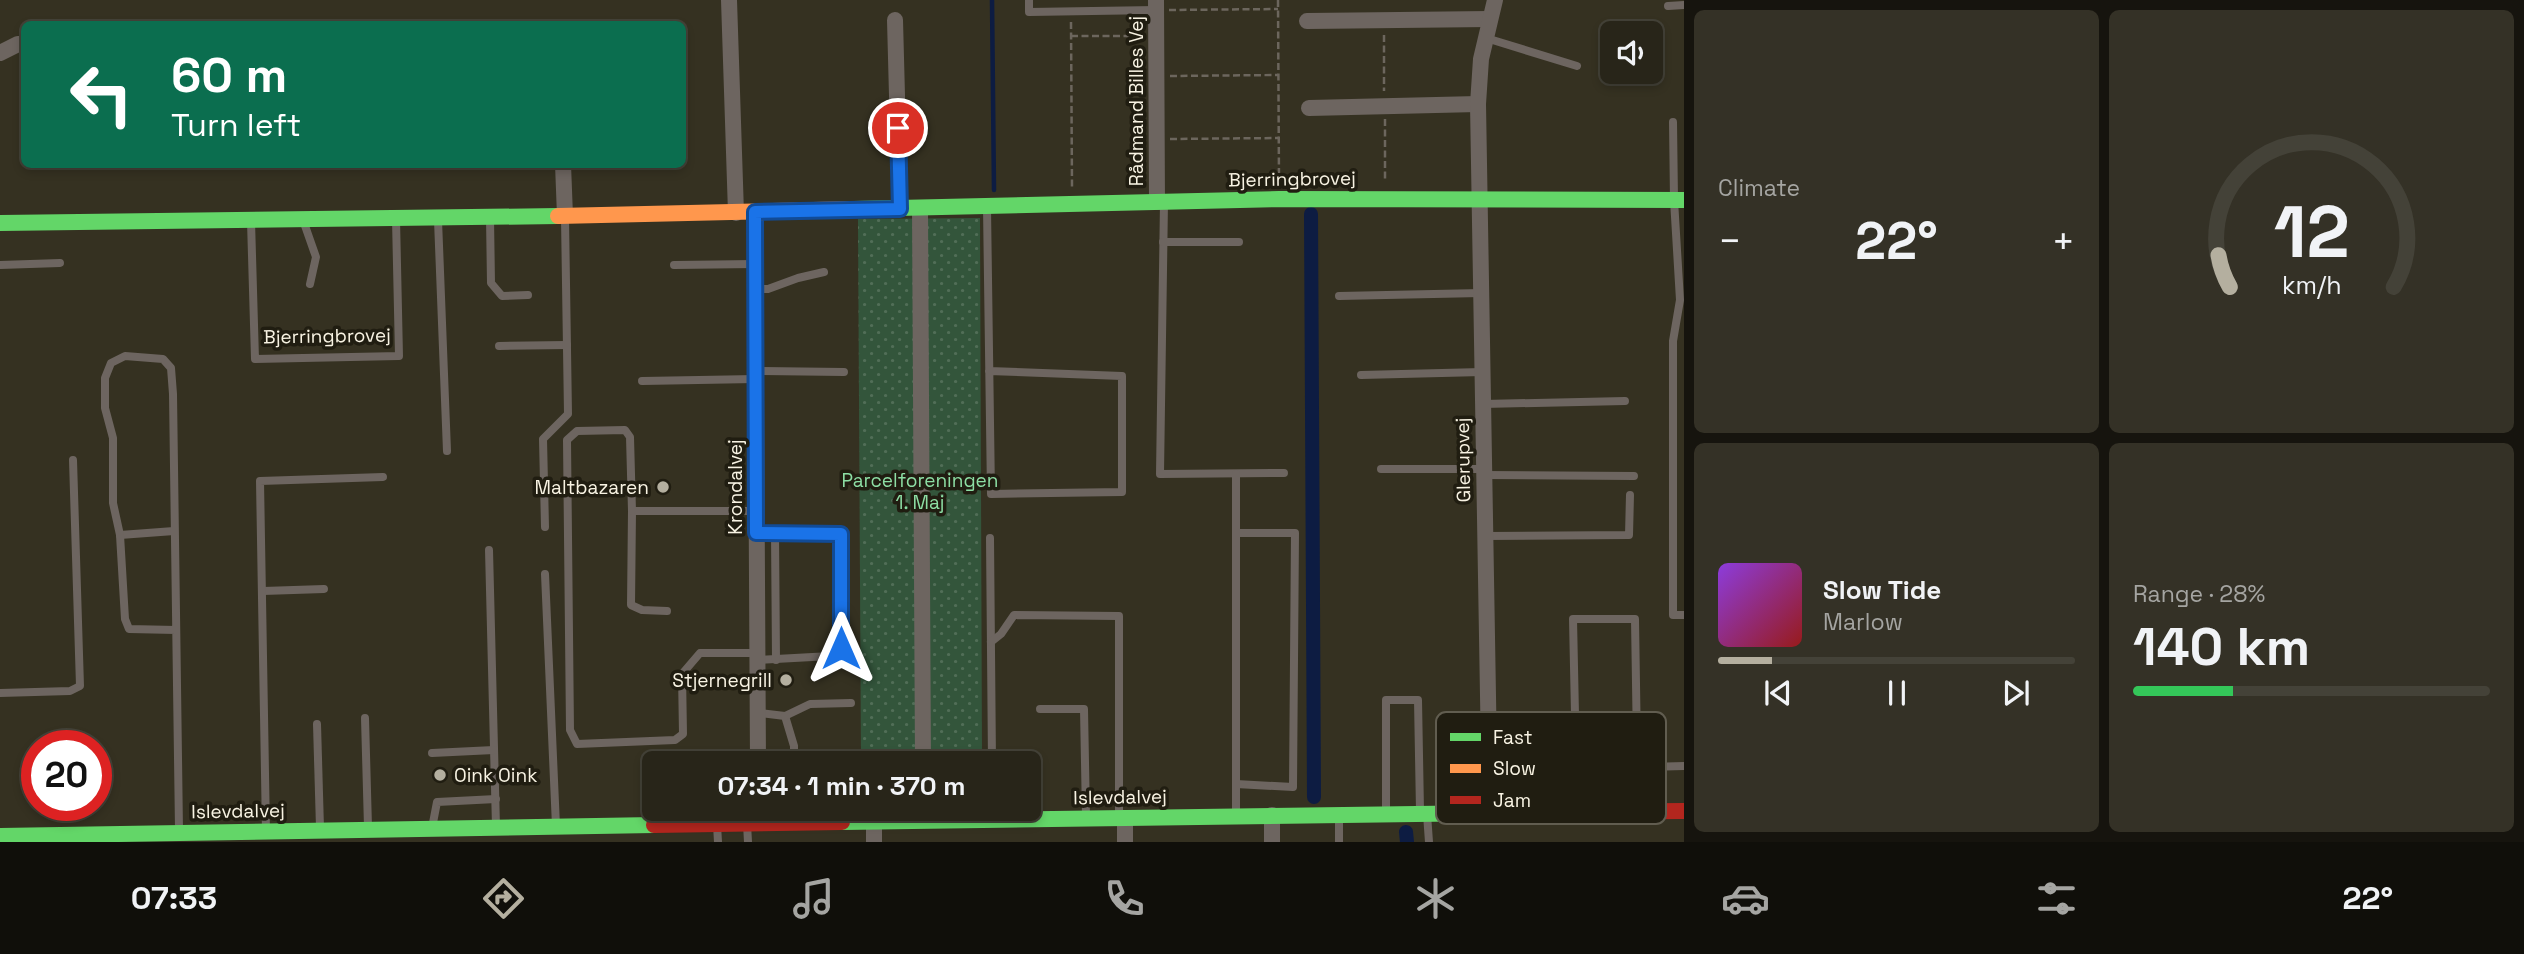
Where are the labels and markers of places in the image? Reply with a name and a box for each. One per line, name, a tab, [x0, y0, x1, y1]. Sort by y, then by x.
pin	[868, 98, 928, 158]
place label: Maltbazaren	[535, 475, 649, 500]
marker: Maltbazaren	[655, 479, 671, 495]
place label: Stjernegrill	[672, 668, 772, 693]
marker: Stjernegrill	[778, 672, 794, 688]
place label: Oink Oink	[454, 763, 537, 788]
marker: Oink Oink	[432, 767, 448, 783]

